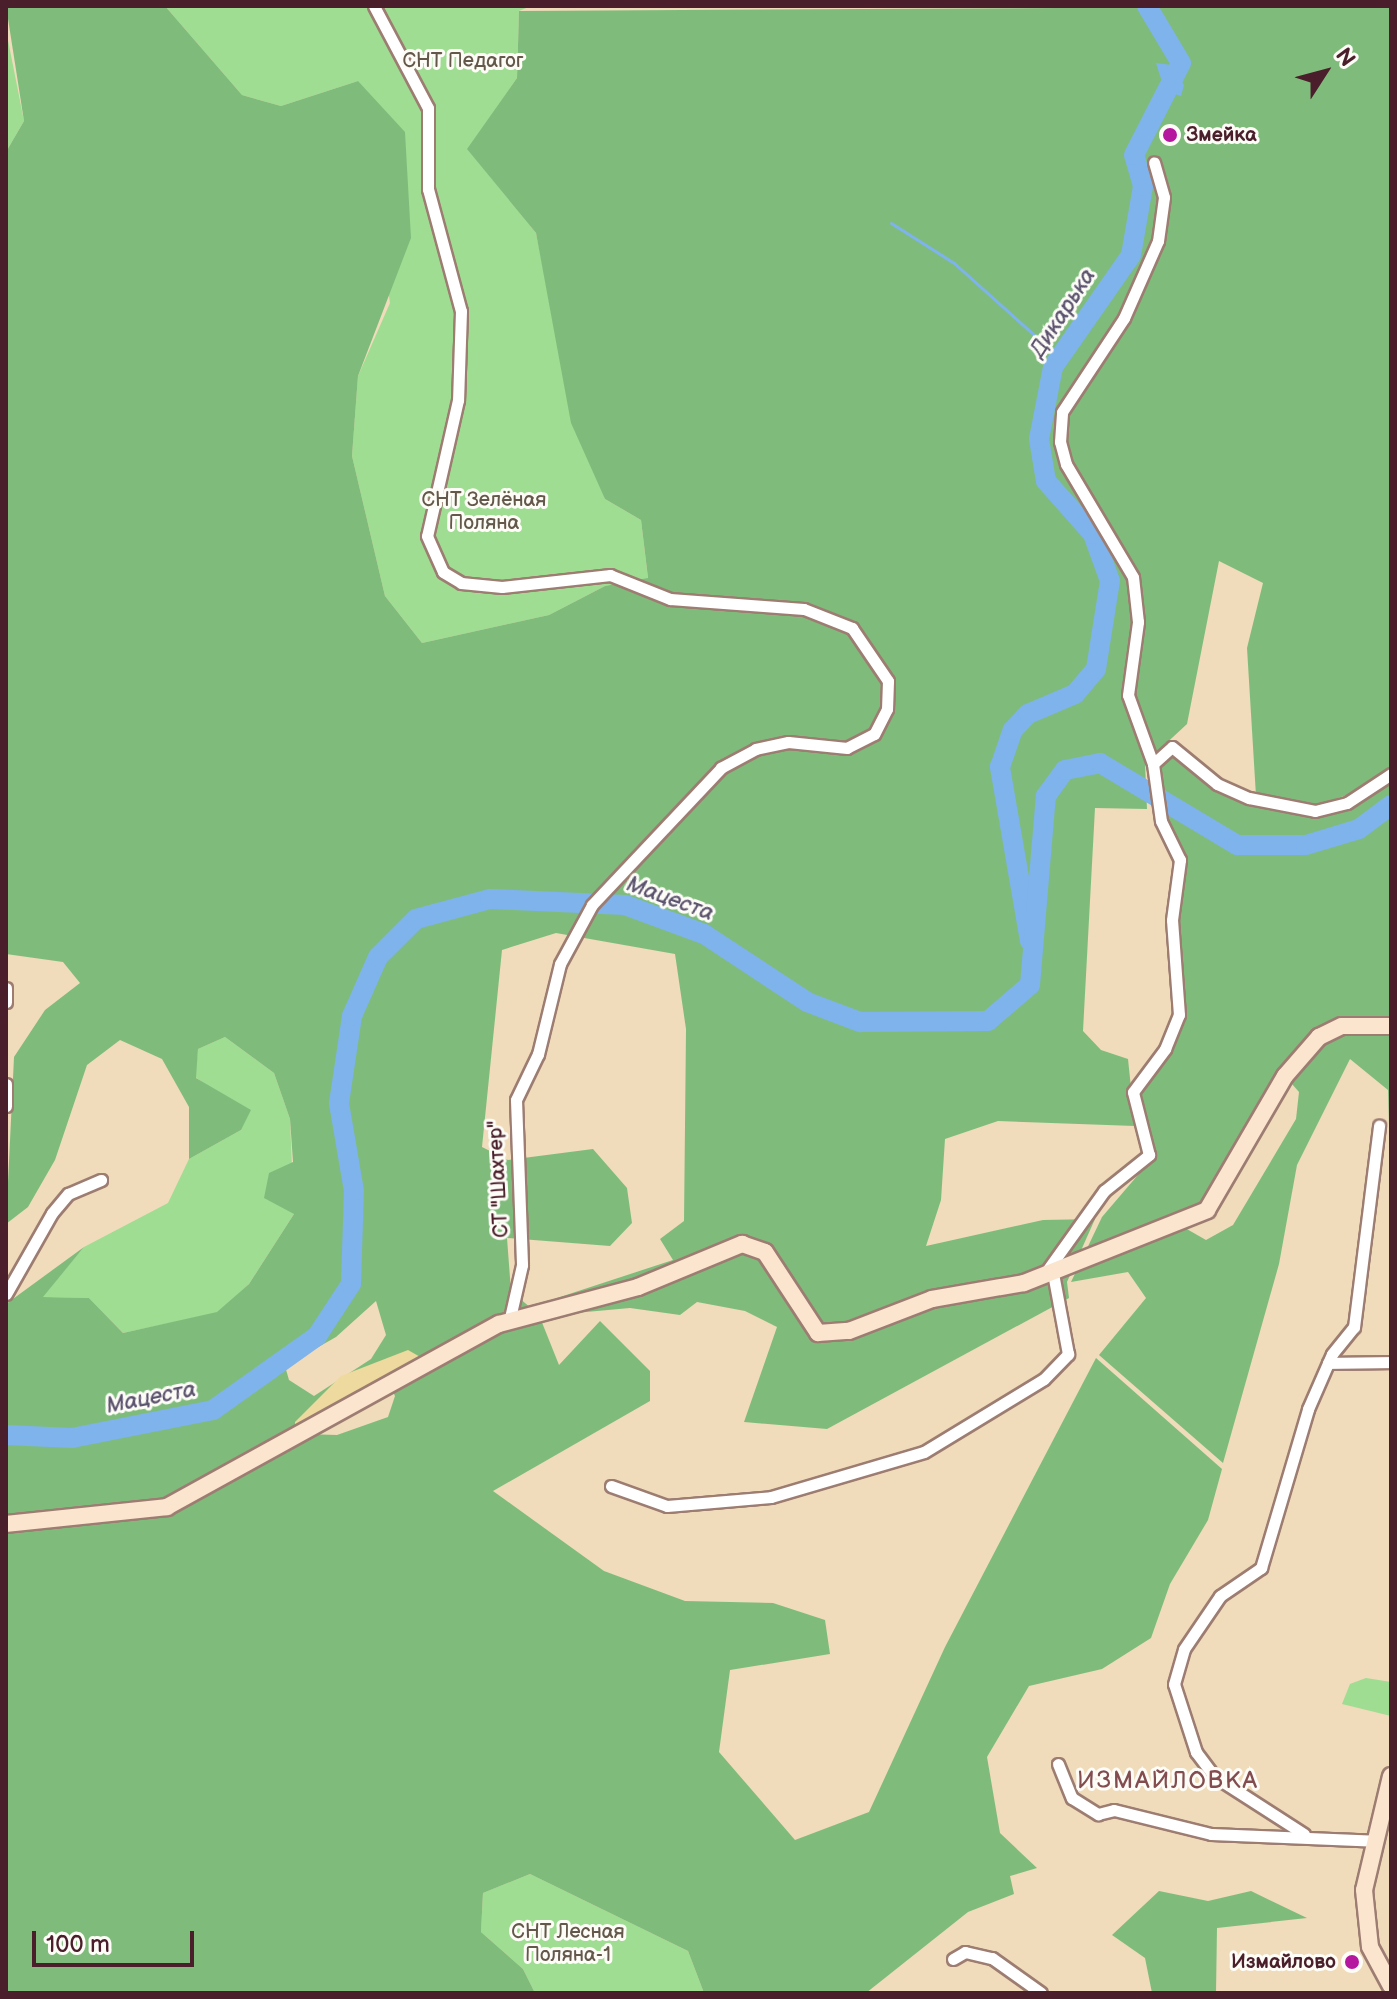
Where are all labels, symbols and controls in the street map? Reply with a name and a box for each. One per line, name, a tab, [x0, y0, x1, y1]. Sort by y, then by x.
north arrow	[1285, 32, 1365, 112]
text: N	[1329, 43, 1361, 72]
park label: СНТ Педагог	[402, 49, 524, 73]
place label: Змейка	[1186, 123, 1257, 147]
marker: Змейка	[1161, 126, 1179, 144]
water label: Дикарька	[1025, 264, 1101, 362]
park label: СНТ Зелёная Поляна	[422, 488, 546, 535]
water label: Мацеста	[623, 871, 717, 927]
street label: СТ "Шахтер"	[484, 1120, 514, 1238]
water label: Мацеста	[104, 1376, 198, 1420]
district label: ИЗМАЙЛОВКА	[1077, 1767, 1259, 1795]
scale bar	[36, 1915, 198, 1965]
park label: СНТ Лесная Поляна-1	[511, 1920, 625, 1967]
text: 100 m	[46, 1930, 110, 1959]
place label: Измайлово	[1231, 1950, 1336, 1974]
marker: Измайлово	[1343, 1953, 1361, 1971]

